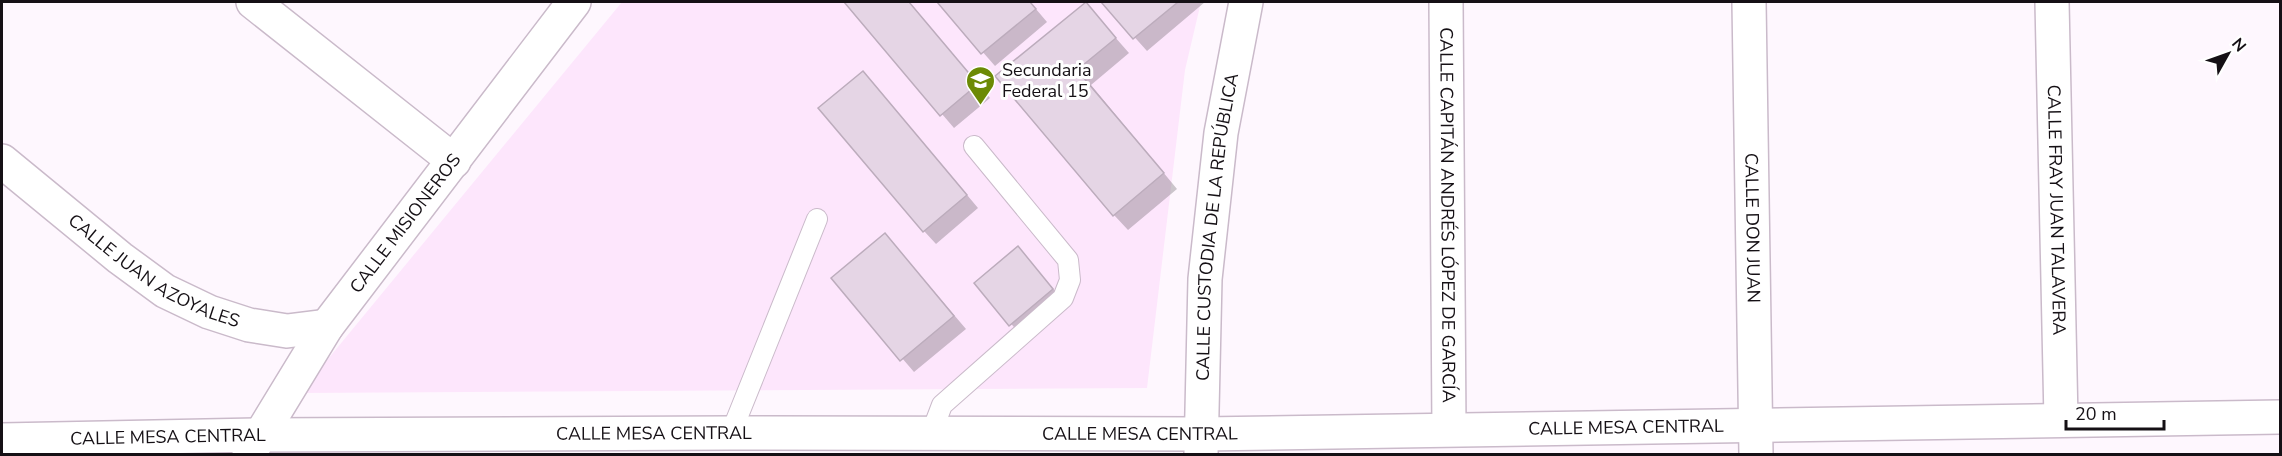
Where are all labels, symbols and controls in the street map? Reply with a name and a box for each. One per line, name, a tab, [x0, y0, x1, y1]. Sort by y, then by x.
north arrow	[2198, 24, 2258, 84]
street label: CALLE CAPITÁN ANDRÉS LÓPEZ DE GARCÍA	[1434, 27, 1461, 403]
text: N	[2226, 33, 2251, 57]
place label: Secundaria Federal 15	[1002, 58, 1092, 103]
school or university icon: Secundaria Federal 15	[965, 64, 997, 106]
street label: CALLE CUSTODIA DE LA REPÚBLICA	[1191, 71, 1244, 381]
street label: CALLE FRAY JUAN TALAVERA	[2042, 84, 2071, 336]
street label: CALLE MISIONEROS	[344, 149, 466, 298]
street label: CALLE DON JUAN	[1739, 153, 1766, 303]
street label: CALLE JUAN AZOYALES	[63, 208, 243, 333]
scale bar	[2066, 393, 2164, 431]
text: 20 m	[2075, 402, 2117, 426]
street label: CALLE MESA CENTRAL	[1528, 414, 1724, 441]
street label: CALLE MESA CENTRAL	[556, 421, 752, 446]
street label: CALLE MESA CENTRAL	[1042, 421, 1238, 446]
street label: CALLE MESA CENTRAL	[70, 423, 266, 451]

